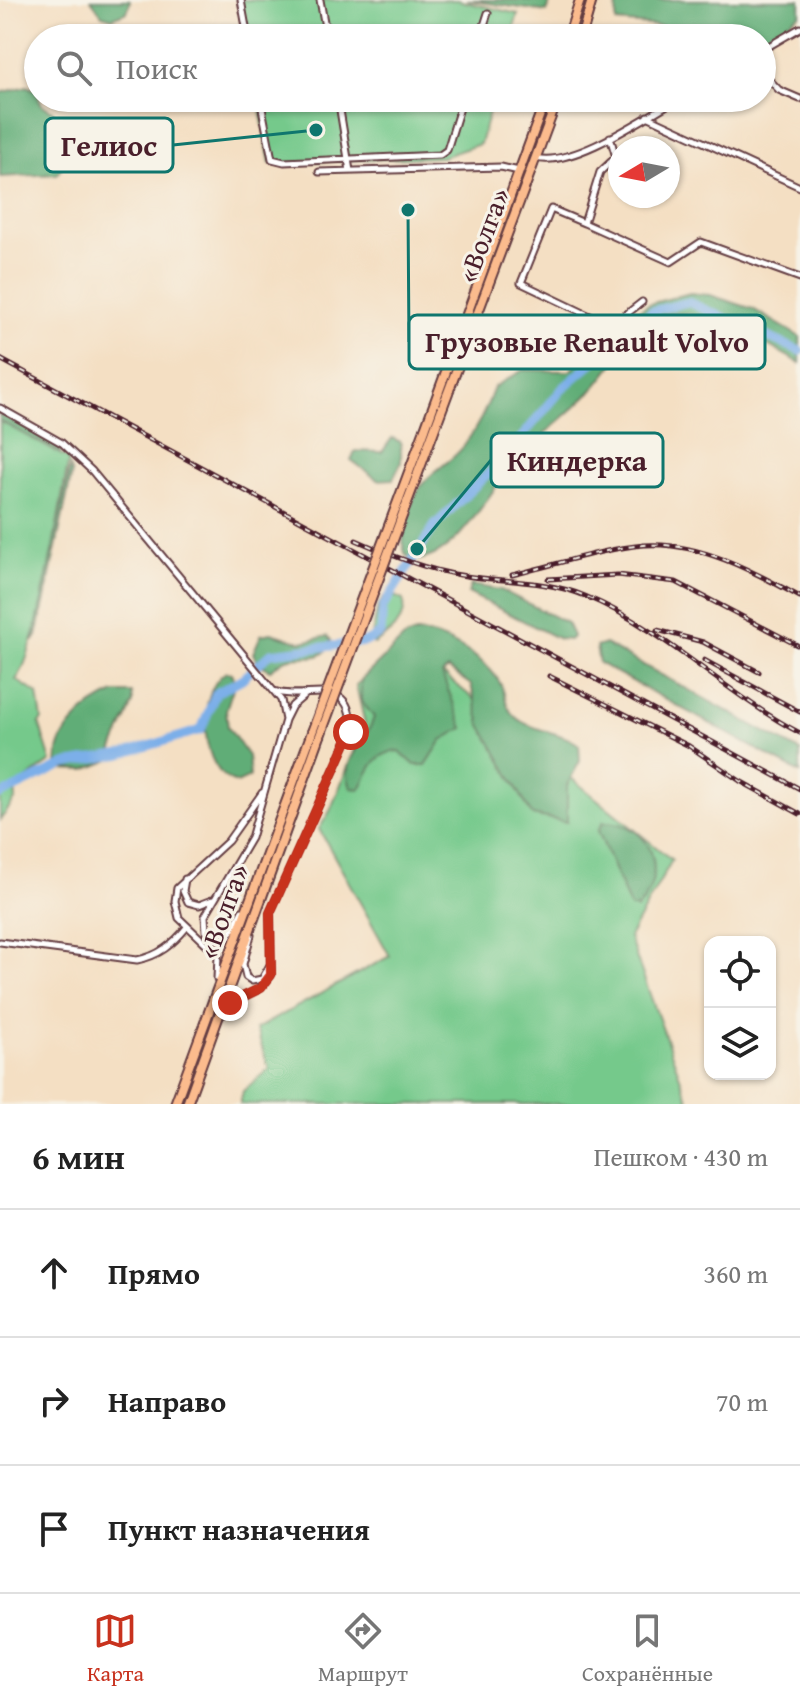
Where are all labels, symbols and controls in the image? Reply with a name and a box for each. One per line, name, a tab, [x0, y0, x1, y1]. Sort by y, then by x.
search box	[24, 24, 776, 112]
icon: search	[52, 46, 96, 90]
text: Поиск	[116, 46, 198, 90]
callout: Гелиос	[45, 118, 173, 172]
text: Гелиос	[61, 123, 157, 167]
north arrow	[608, 136, 680, 208]
street label: «Волга»	[446, 182, 519, 288]
callout: Грузовые Renault Volvo	[409, 315, 765, 369]
text: Грузовые Renault Volvo	[425, 319, 749, 363]
callout: Киндерка	[491, 433, 663, 487]
text: Киндерка	[507, 438, 648, 482]
route start	[333, 714, 369, 750]
street label: «Волга»	[186, 858, 259, 964]
map controls	[704, 936, 776, 1080]
button: locate	[704, 936, 776, 1008]
route end	[212, 985, 248, 1021]
button: layers	[704, 1008, 776, 1080]
text: 6 мин	[32, 1132, 125, 1181]
text: Пешком · 430 m	[594, 1137, 768, 1176]
icon: ahead	[32, 1251, 76, 1295]
text: Прямо	[108, 1251, 200, 1295]
text: 360 m	[703, 1254, 768, 1293]
icon: right	[32, 1379, 76, 1423]
text: Направо	[108, 1379, 226, 1423]
text: 70 m	[716, 1382, 768, 1421]
icon: arrive	[32, 1507, 76, 1551]
text: Пункт назначения	[108, 1507, 370, 1551]
tab: Карта	[87, 1609, 144, 1689]
tab: Маршрут	[318, 1609, 408, 1689]
tab: Сохранённые	[582, 1609, 713, 1689]

